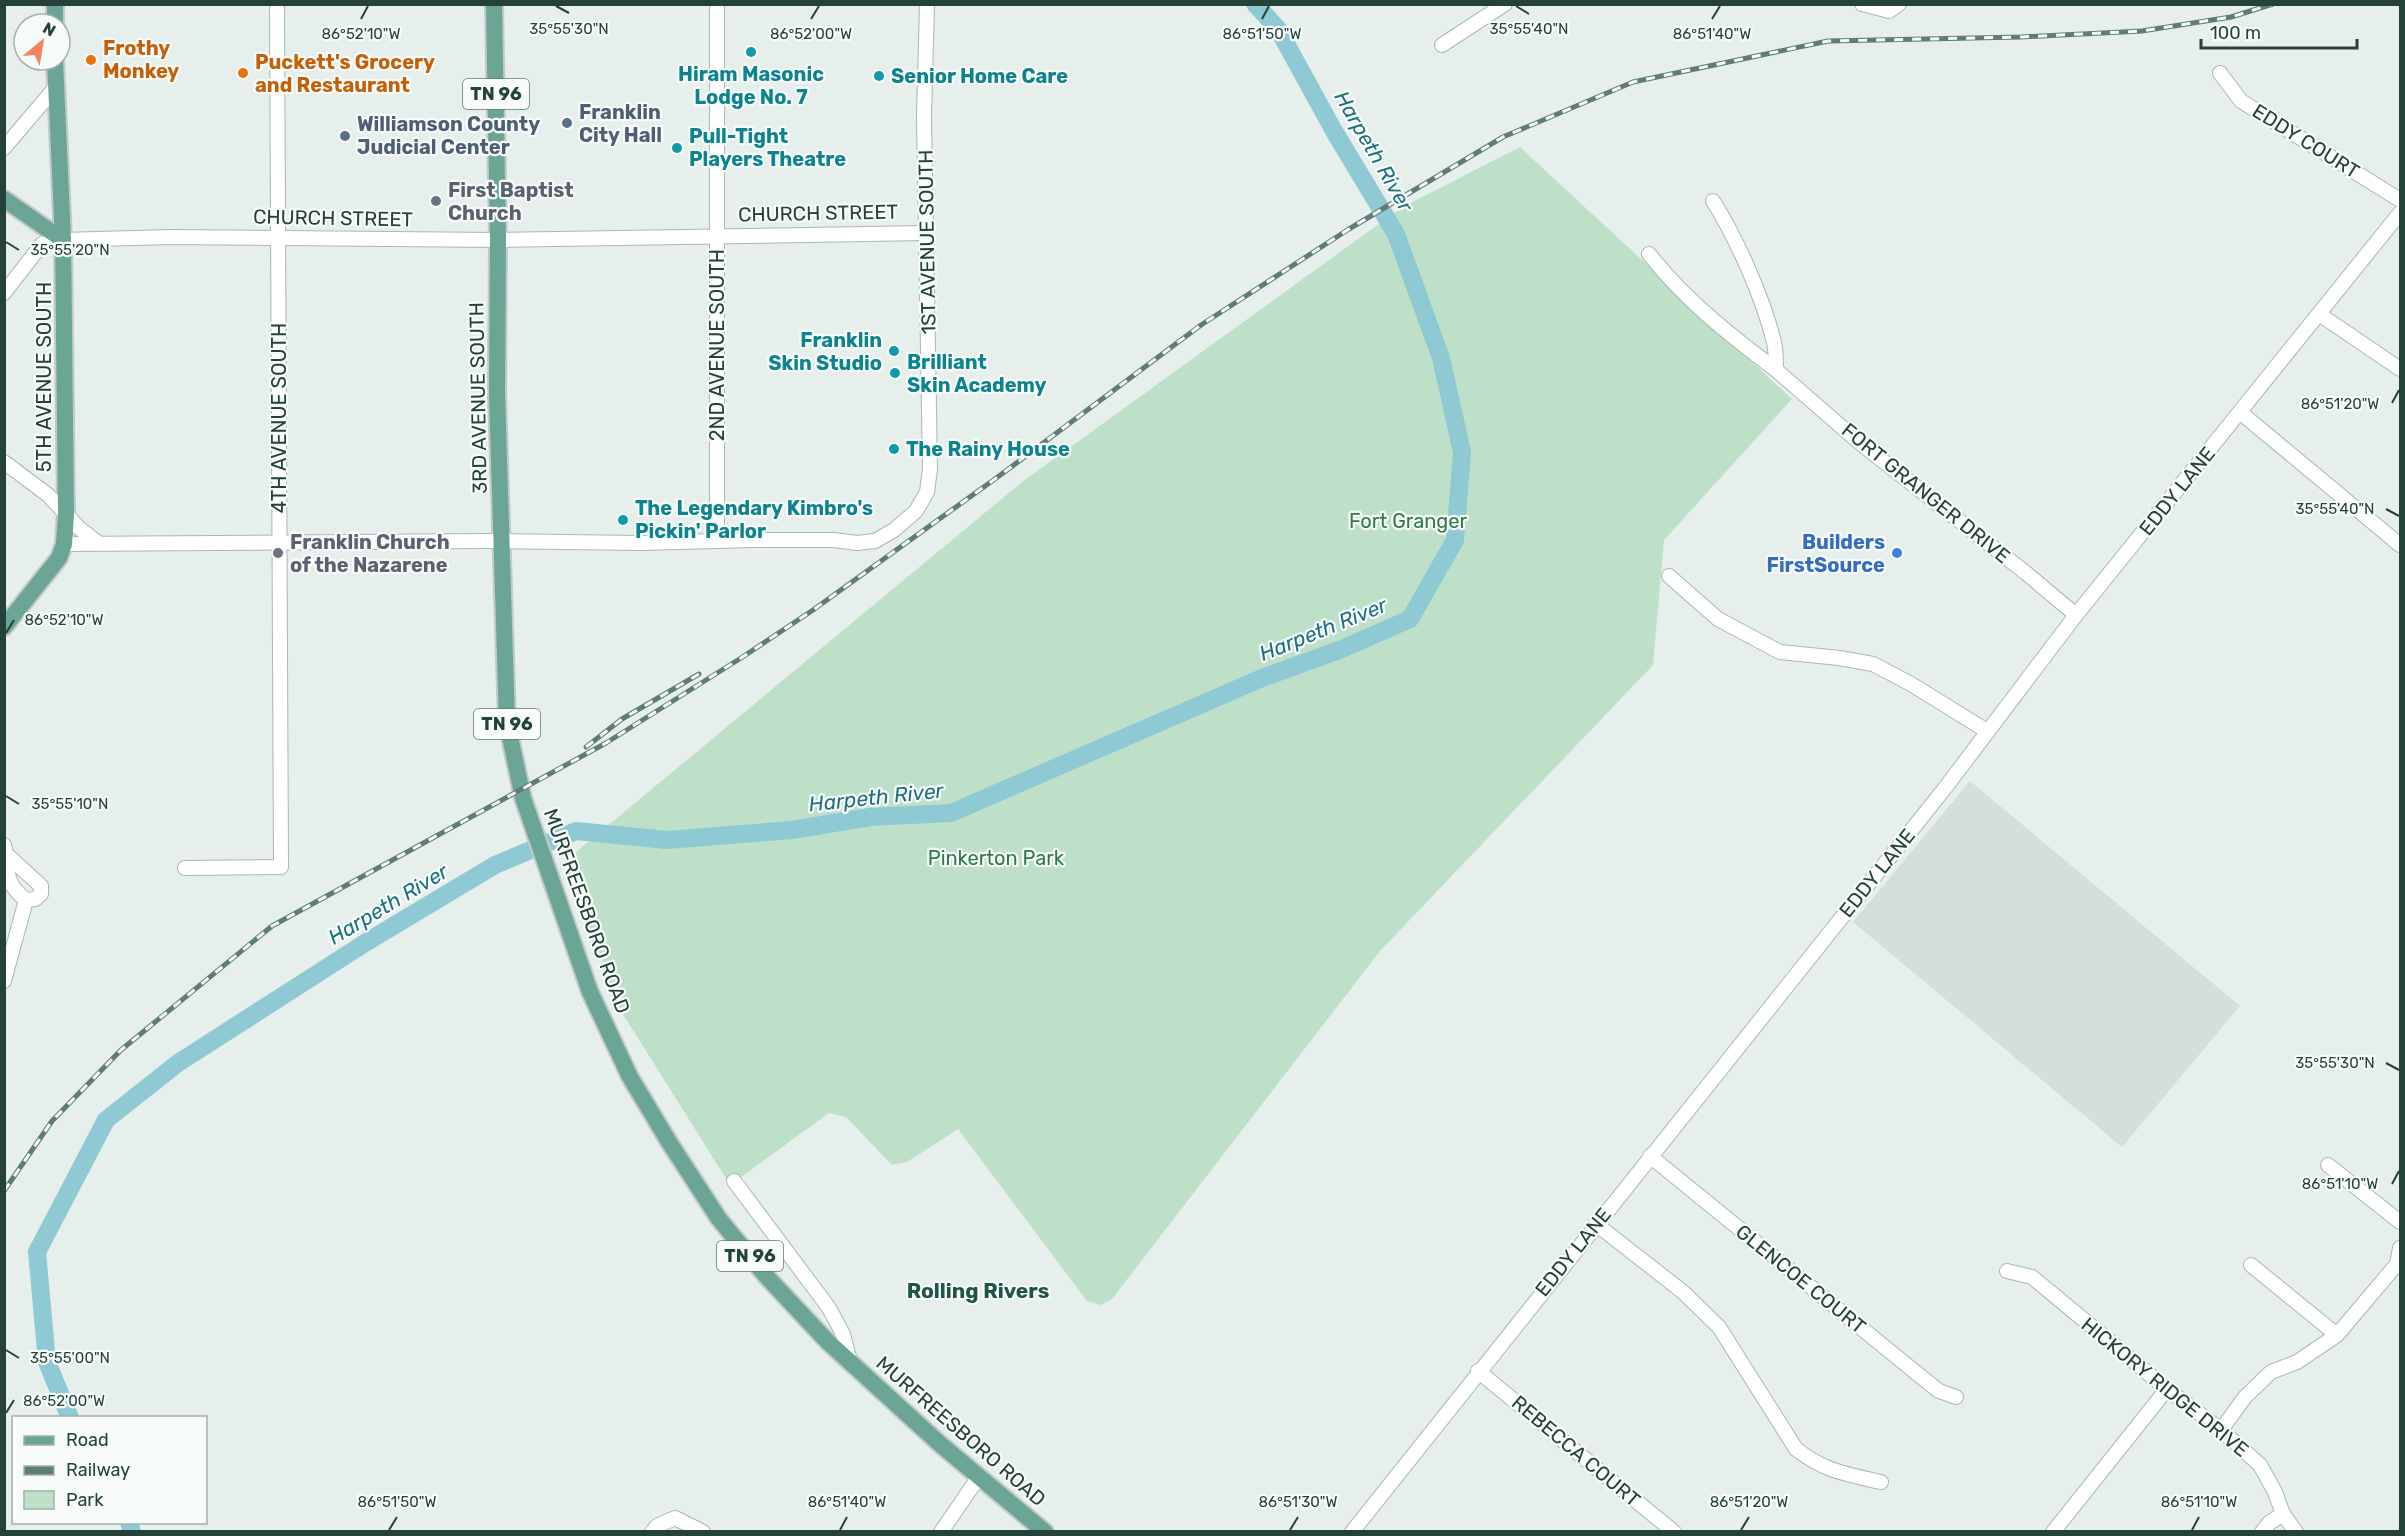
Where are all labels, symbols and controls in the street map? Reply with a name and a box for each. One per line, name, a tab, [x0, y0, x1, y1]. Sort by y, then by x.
north arrow	[12, 12, 72, 72]
scale bar	[2201, 12, 2357, 50]
text: N	[40, 18, 59, 41]
text: 35°55'30"N	[529, 20, 609, 38]
text: 35°55'40"N	[1490, 20, 1568, 38]
text: 100 m	[2210, 22, 2261, 44]
text: 86°52'10"W	[322, 25, 400, 43]
text: 86°52'00"W	[770, 25, 852, 43]
text: 86°51'50"W	[1223, 25, 1301, 43]
text: 86°51'40"W	[1673, 25, 1751, 43]
place label: Frothy Monkey	[103, 36, 179, 83]
marker: Hiram Masonic Lodge No. 7	[744, 45, 758, 59]
place label: Puckett's Grocery and Restaurant	[255, 50, 435, 97]
marker: Frothy Monkey	[84, 53, 98, 67]
place label: Hiram Masonic Lodge No. 7	[678, 62, 824, 109]
place label: Senior Home Care	[891, 64, 1068, 88]
marker: Puckett's Grocery and Restaurant	[236, 66, 250, 80]
marker: Senior Home Care	[872, 69, 886, 83]
road number: TN 96	[463, 79, 529, 109]
water label: Harpeth River	[1329, 86, 1419, 217]
street label: EDDY COURT	[2248, 99, 2364, 184]
place label: Franklin City Hall	[579, 100, 662, 147]
place label: Williamson County Judicial Center	[357, 112, 540, 159]
marker: Franklin City Hall	[560, 116, 574, 130]
place label: Pull-Tight Players Theatre	[689, 124, 846, 171]
marker: Williamson County Judicial Center	[338, 129, 352, 143]
marker: Pull-Tight Players Theatre	[670, 141, 684, 155]
street label: 1ST AVENUE SOUTH	[913, 149, 941, 335]
place label: First Baptist Church	[448, 178, 574, 225]
marker: First Baptist Church	[429, 194, 443, 208]
street label: CHURCH STREET	[738, 200, 899, 226]
street label: CHURCH STREET	[253, 205, 414, 231]
text: 35°55'20"N	[30, 241, 110, 259]
street label: 2ND AVENUE SOUTH	[705, 249, 729, 441]
street label: 5TH AVENUE SOUTH	[32, 282, 56, 472]
street label: 3RD AVENUE SOUTH	[464, 302, 492, 494]
street label: 4TH AVENUE SOUTH	[267, 323, 291, 513]
place label: Franklin Skin Studio	[768, 328, 882, 375]
marker: Franklin Skin Studio	[887, 344, 901, 358]
place label: Brilliant Skin Academy	[907, 350, 1047, 397]
marker: Brilliant Skin Academy	[888, 366, 902, 380]
text: 86°51'20"W	[2301, 395, 2379, 413]
street label: FORT GRANGER DRIVE	[1837, 418, 2015, 568]
place label: The Rainy House	[906, 437, 1070, 461]
marker: The Rainy House	[887, 442, 901, 456]
street label: EDDY LANE	[2134, 442, 2220, 540]
place label: The Legendary Kimbro's Pickin' Parlor	[635, 496, 873, 543]
text: 35°55'40"N	[2296, 500, 2374, 518]
park label: Fort Granger	[1349, 509, 1468, 533]
marker: The Legendary Kimbro's Pickin' Parlor	[616, 513, 630, 527]
place label: Franklin Church of the Nazarene	[290, 530, 450, 577]
place label: Builders FirstSource	[1767, 530, 1885, 577]
marker: Franklin Church of the Nazarene	[271, 546, 285, 560]
marker: Builders FirstSource	[1890, 546, 1904, 560]
water label: Harpeth River	[1256, 592, 1391, 666]
text: 86°52'10"W	[25, 611, 103, 629]
road number: TN 96	[474, 709, 540, 739]
water label: Harpeth River	[807, 777, 946, 817]
text: 35°55'10"N	[32, 795, 108, 813]
street label: MURFREESBORO ROAD	[539, 805, 635, 1017]
street label: EDDY LANE	[1834, 824, 1920, 922]
park label: Pinkerton Park	[928, 846, 1065, 870]
water label: Harpeth River	[324, 858, 453, 950]
text: 35°55'30"N	[2295, 1054, 2375, 1072]
text: 86°51'10"W	[2302, 1175, 2378, 1193]
street label: EDDY LANE	[1530, 1203, 1616, 1301]
street label: GLENCOE COURT	[1731, 1219, 1871, 1339]
road number: TN 96	[717, 1241, 783, 1271]
district label: Rolling Rivers	[907, 1278, 1049, 1303]
street label: HICKORY RIDGE DRIVE	[2077, 1312, 2253, 1462]
text: 35°55'00"N	[30, 1349, 110, 1367]
street label: MURFREESBORO ROAD	[871, 1351, 1051, 1511]
street label: REBECCA COURT	[1507, 1390, 1645, 1512]
text: 86°52'00"W	[23, 1392, 105, 1410]
legend	[12, 1416, 207, 1524]
text: Road	[66, 1429, 109, 1451]
text: Railway	[66, 1459, 130, 1481]
text: Park	[66, 1489, 104, 1511]
text: 86°51'50"W	[358, 1493, 436, 1511]
text: 86°51'40"W	[808, 1493, 886, 1511]
text: 86°51'30"W	[1259, 1493, 1337, 1511]
text: 86°51'20"W	[1710, 1493, 1788, 1511]
text: 86°51'10"W	[2161, 1493, 2237, 1511]

